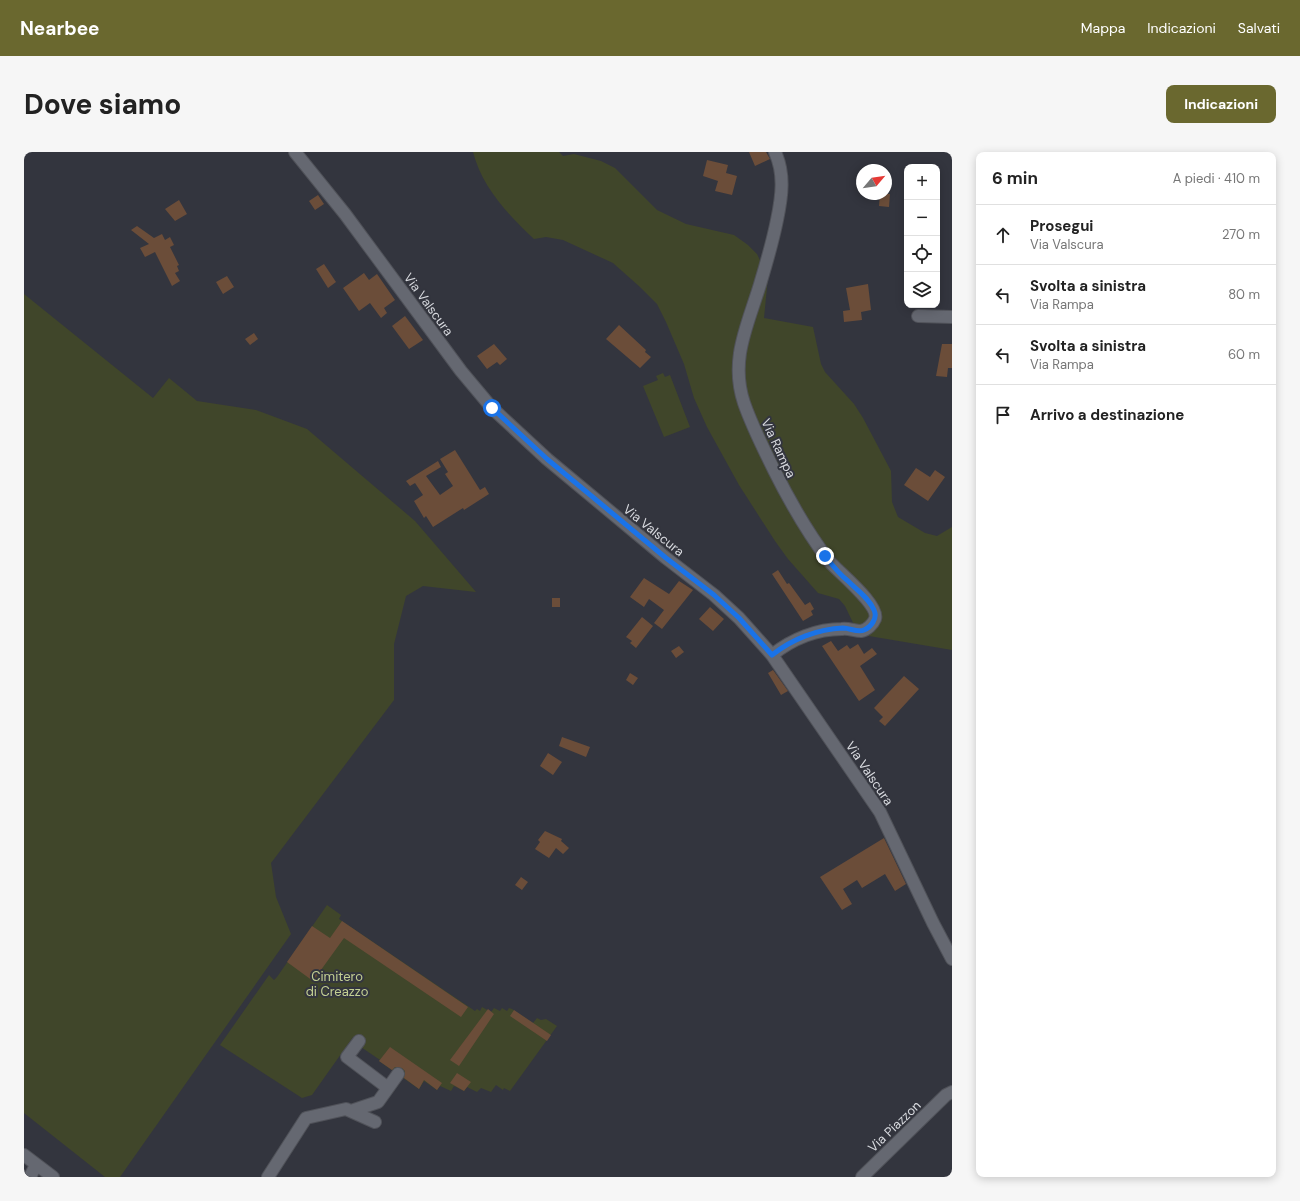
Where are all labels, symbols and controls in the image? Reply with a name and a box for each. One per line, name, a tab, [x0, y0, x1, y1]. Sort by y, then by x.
text: Nearbee	[20, 16, 100, 41]
text: Mappa	[1081, 19, 1125, 37]
text: Indicazioni	[1147, 19, 1216, 37]
text: Salvati	[1238, 19, 1280, 37]
button: Indicazioni	[1166, 85, 1276, 123]
text: Dove siamo	[24, 86, 181, 123]
north arrow	[856, 164, 892, 200]
map controls	[904, 164, 940, 308]
button: +	[904, 164, 940, 200]
text: 6 min	[992, 167, 1038, 189]
text: A piedi · 410 m	[1173, 170, 1260, 187]
button: −	[904, 200, 940, 236]
text: Prosegui	[1030, 216, 1093, 236]
icon: ahead	[992, 224, 1014, 246]
text: 270 m	[1222, 226, 1260, 243]
button: locate	[904, 236, 940, 272]
text: Via Valscura	[1030, 236, 1104, 253]
street label: Via Valscura	[400, 270, 457, 339]
button: layers	[904, 272, 940, 308]
text: Svolta a sinistra	[1030, 276, 1146, 296]
icon: left	[992, 284, 1014, 306]
text: 80 m	[1228, 286, 1260, 303]
text: Via Rampa	[1030, 296, 1094, 313]
text: Svolta a sinistra	[1030, 336, 1146, 356]
icon: left	[992, 344, 1014, 366]
text: 60 m	[1228, 346, 1260, 363]
text: Via Rampa	[1030, 356, 1094, 373]
route start	[483, 399, 501, 417]
icon: arrive	[992, 404, 1014, 426]
text: Arrivo a destinazione	[1030, 405, 1184, 425]
street label: Via Rampa	[757, 416, 800, 481]
street label: Via Valscura	[620, 501, 688, 560]
route end	[816, 547, 834, 565]
street label: Via Valscura	[842, 738, 897, 809]
park label: Cimitero di Creazzo	[306, 968, 369, 1000]
street label: Via Piazzon	[864, 1097, 924, 1156]

